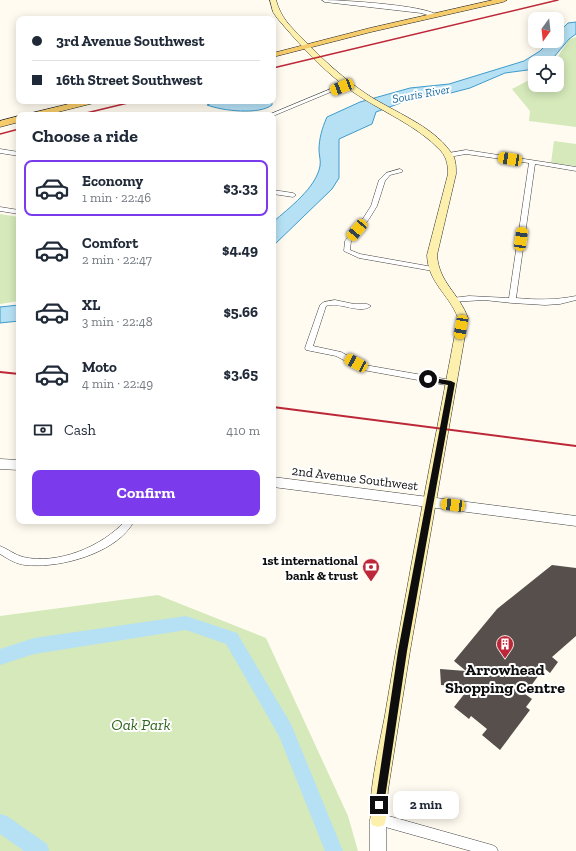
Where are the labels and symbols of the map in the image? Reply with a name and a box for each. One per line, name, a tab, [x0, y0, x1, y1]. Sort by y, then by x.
north arrow	[528, 12, 564, 48]
car	[329, 77, 355, 97]
water label: Souris River	[391, 82, 452, 106]
car	[497, 151, 523, 167]
car	[345, 217, 369, 243]
car	[513, 226, 529, 252]
car	[453, 314, 469, 340]
car	[343, 352, 369, 374]
route start	[419, 370, 437, 388]
street label: 2nd Avenue Southwest	[291, 463, 419, 493]
car	[440, 498, 466, 512]
place label: 1st international bank & trust	[262, 553, 359, 583]
bank icon: 1st international bank & trust	[361, 557, 381, 582]
building icon: Arrowhead Shopping Centre	[495, 634, 515, 659]
place label: Arrowhead Shopping Centre	[445, 660, 565, 697]
park label: Oak Park	[111, 715, 171, 734]
callout: 2 min	[393, 791, 459, 819]
route end	[370, 796, 388, 814]

